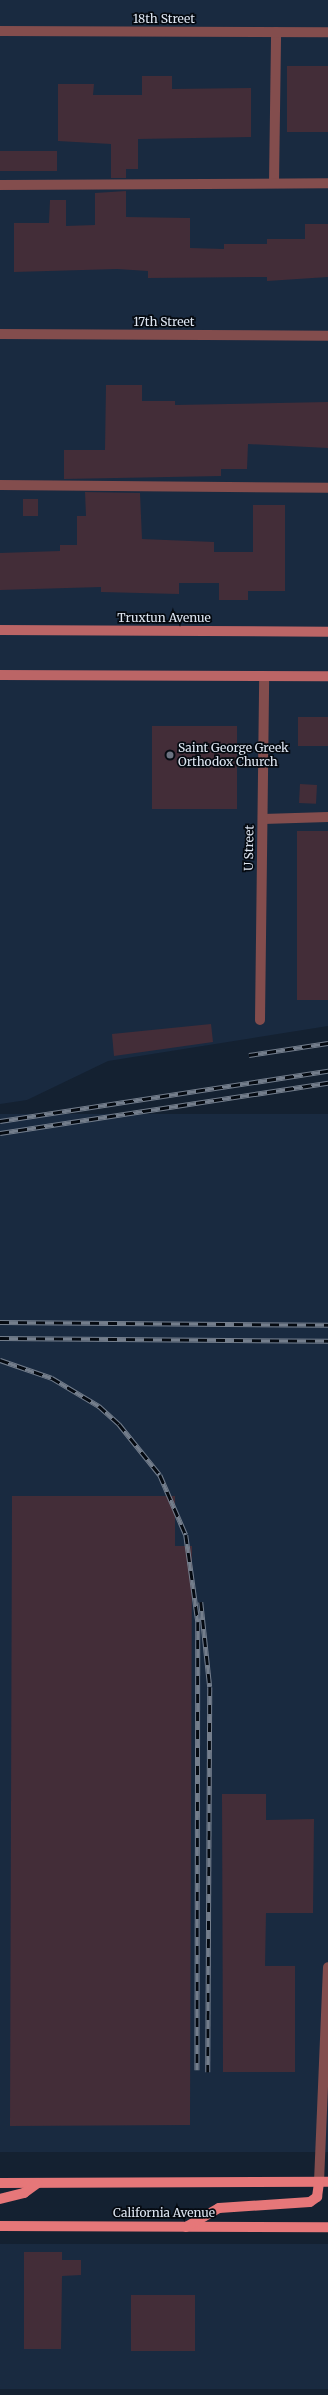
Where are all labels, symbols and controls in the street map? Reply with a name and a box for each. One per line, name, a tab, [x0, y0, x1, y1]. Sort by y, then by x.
street label: 18th Street	[133, 12, 195, 26]
street label: 17th Street	[133, 315, 195, 329]
street label: Truxtun Avenue	[117, 611, 211, 625]
place label: Saint George Greek Orthodox Church	[178, 741, 289, 769]
marker: Saint George Greek Orthodox Church	[165, 750, 175, 760]
street label: U Street	[241, 825, 257, 871]
street label: California Avenue	[113, 2206, 215, 2220]

